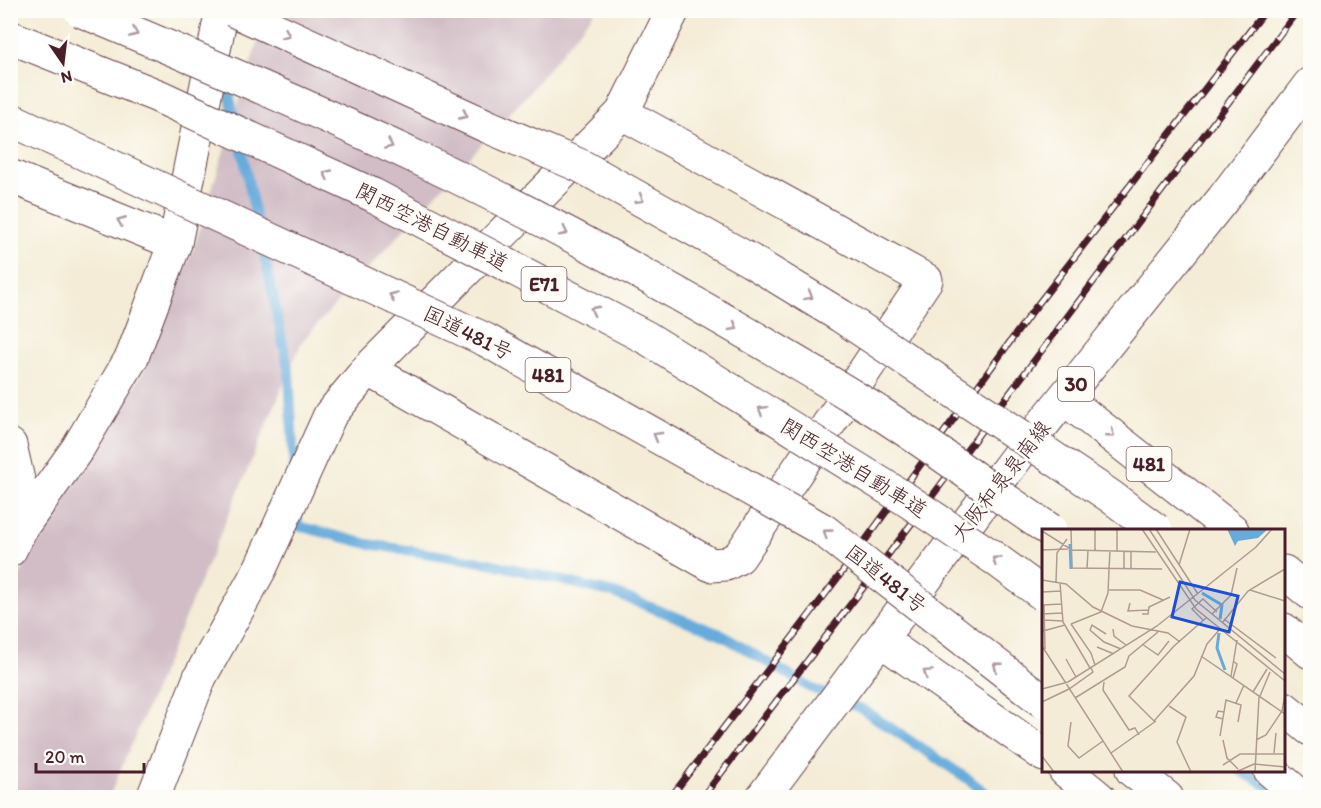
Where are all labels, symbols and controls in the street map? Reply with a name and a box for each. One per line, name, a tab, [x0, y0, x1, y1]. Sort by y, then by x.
one-way arrow	[127, 26, 138, 38]
one-way arrow	[280, 27, 291, 39]
north arrow	[33, 33, 93, 93]
text: N	[59, 67, 74, 88]
one-way arrow	[457, 108, 468, 120]
one-way arrow	[383, 138, 394, 150]
one-way arrow	[322, 169, 333, 181]
street label: 関西空港自動車道	[352, 177, 513, 276]
one-way arrow	[634, 192, 644, 203]
one-way arrow	[116, 216, 127, 228]
one-way arrow	[557, 225, 568, 236]
road number: E71	[522, 267, 566, 301]
one-way arrow	[803, 288, 813, 300]
one-way arrow	[388, 292, 399, 304]
street label: 国道481号	[419, 300, 517, 365]
one-way arrow	[589, 306, 600, 318]
one-way arrow	[728, 320, 738, 331]
road number: 481	[526, 358, 570, 392]
road number: 30	[1058, 367, 1094, 401]
one-way arrow	[758, 405, 768, 417]
street label: 関西空港自動車道	[776, 412, 932, 523]
street label: 大阪和泉泉南線	[946, 415, 1056, 546]
one-way arrow	[1105, 427, 1116, 438]
one-way arrow	[653, 432, 664, 444]
road number: 481	[1126, 447, 1172, 481]
inset map	[1042, 529, 1285, 772]
one-way arrow	[822, 530, 833, 541]
street label: 国道481号	[840, 539, 932, 618]
one-way arrow	[992, 556, 1003, 567]
one-way arrow	[993, 662, 1004, 673]
one-way arrow	[923, 669, 934, 680]
scale bar	[36, 736, 144, 774]
text: 20 m	[45, 746, 85, 768]

